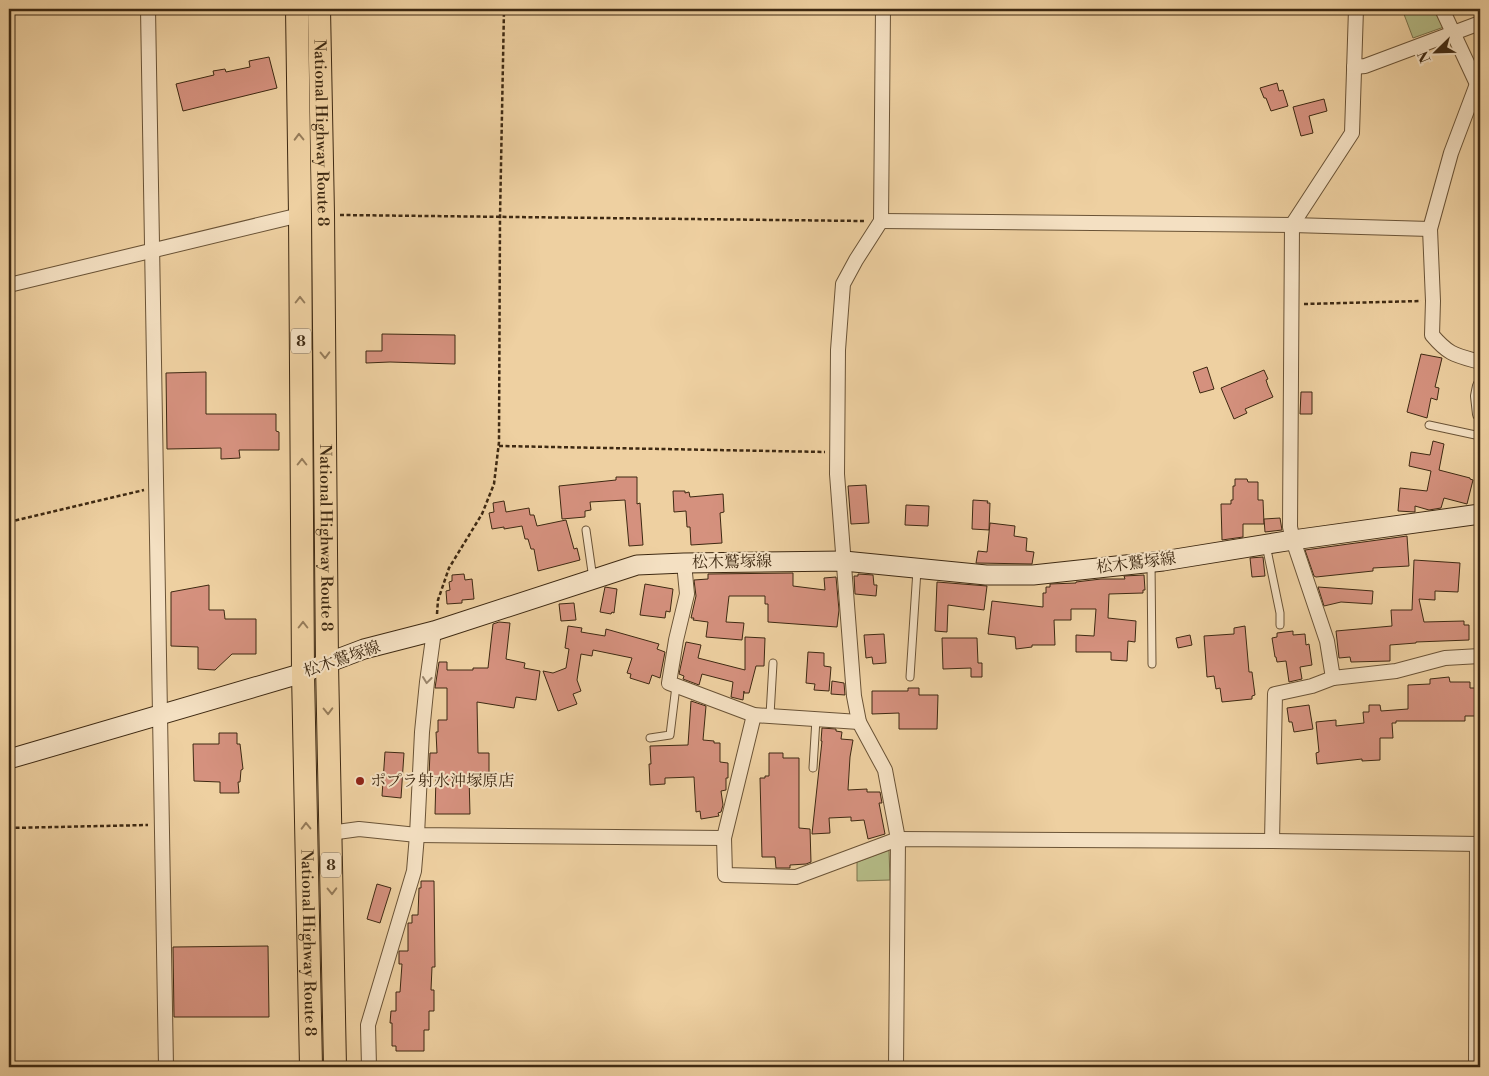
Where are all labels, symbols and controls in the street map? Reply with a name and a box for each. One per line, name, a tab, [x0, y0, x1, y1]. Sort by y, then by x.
north arrow	[1412, 28, 1462, 78]
street label: National Highway Route 8	[310, 39, 333, 227]
text: N	[1415, 48, 1435, 65]
one-way arrow	[294, 133, 304, 140]
one-way arrow	[295, 295, 306, 303]
road number: 8	[291, 328, 311, 354]
one-way arrow	[320, 352, 330, 359]
street label: National Highway Route 8	[315, 444, 337, 632]
one-way arrow	[296, 458, 307, 466]
street label: 松木鷲塚線	[1095, 548, 1177, 578]
street label: 松木鷲塚線	[692, 551, 772, 573]
one-way arrow	[298, 620, 308, 628]
street label: 松木鷲塚線	[301, 637, 383, 681]
one-way arrow	[422, 676, 433, 684]
one-way arrow	[323, 708, 333, 716]
place label: ポプラ射水沖塚原店	[370, 771, 514, 791]
marker: ポプラ射水沖塚原店	[354, 775, 366, 787]
one-way arrow	[301, 822, 311, 830]
street label: National Highway Route 8	[297, 849, 320, 1037]
road number: 8	[321, 852, 341, 878]
one-way arrow	[326, 887, 337, 895]

